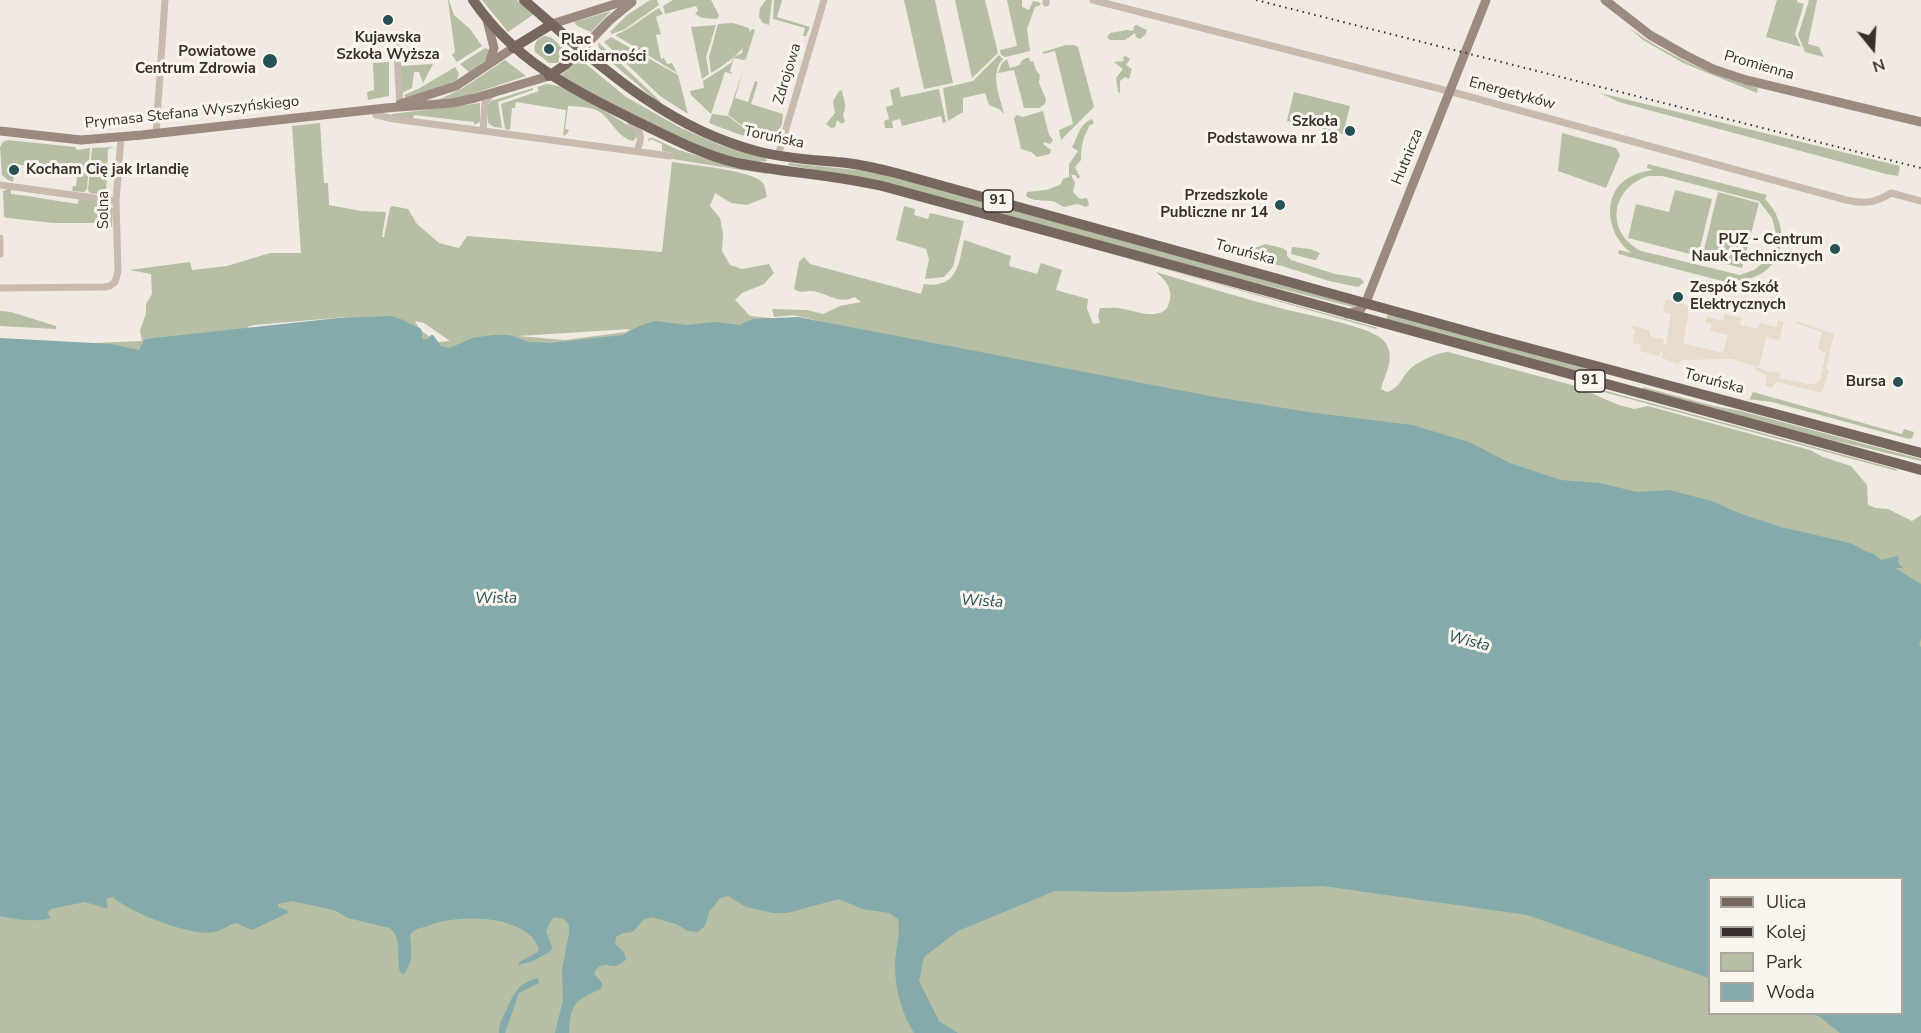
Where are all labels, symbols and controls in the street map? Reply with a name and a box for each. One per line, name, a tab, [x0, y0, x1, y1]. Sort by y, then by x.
marker: Kujawska Szkoła Wyższa	[381, 13, 395, 27]
north arrow	[1843, 18, 1903, 78]
place label: Kujawska Szkoła Wyższa	[336, 29, 440, 64]
place label: Plac Solidarności	[561, 31, 646, 66]
street label: Zdrojowa	[770, 41, 806, 107]
marker: Plac Solidarności	[542, 42, 556, 56]
place label: Powiatowe Centrum Zdrowia	[135, 43, 256, 78]
street label: Promienna	[1722, 47, 1796, 85]
marker: Powiatowe Centrum Zdrowia	[261, 52, 279, 70]
text: N	[1869, 53, 1888, 77]
street label: Energetyków	[1467, 74, 1557, 114]
street label: Prymasa Stefana Wyszyńskiego	[84, 93, 300, 133]
place label: Szkoła Podstawowa nr 18	[1207, 113, 1338, 148]
street label: Toruńska	[742, 123, 806, 153]
marker: Szkoła Podstawowa nr 18	[1343, 124, 1357, 138]
street label: Hutnicza	[1389, 126, 1427, 188]
place label: Kocham Cię jak Irlandię	[26, 161, 189, 179]
marker: Kocham Cię jak Irlandię	[7, 163, 21, 177]
place label: Przedszkole Publiczne nr 14	[1160, 187, 1268, 222]
road number: 91	[983, 190, 1013, 212]
street label: Solna	[95, 191, 113, 229]
marker: Przedszkole Publiczne nr 14	[1273, 198, 1287, 212]
place label: PUZ - Centrum Nauk Technicznych	[1692, 231, 1823, 266]
street label: Toruńska	[1213, 236, 1277, 270]
marker: PUZ - Centrum Nauk Technicznych	[1828, 242, 1842, 256]
place label: Zespół Szkół Elektrycznych	[1690, 279, 1786, 314]
marker: Zespół Szkół Elektrycznych	[1671, 290, 1685, 304]
street label: Toruńska	[1682, 365, 1746, 399]
road number: 91	[1575, 370, 1605, 392]
place label: Bursa	[1846, 373, 1886, 391]
marker: Bursa	[1891, 375, 1905, 389]
water label: Wisła	[475, 589, 517, 609]
water label: Wisła	[960, 591, 1004, 613]
water label: Wisła	[1446, 628, 1492, 656]
legend	[1708, 877, 1903, 1015]
text: Ulica	[1766, 890, 1806, 914]
text: Kolej	[1766, 920, 1806, 944]
text: Park	[1766, 950, 1802, 974]
text: Woda	[1766, 980, 1815, 1004]

